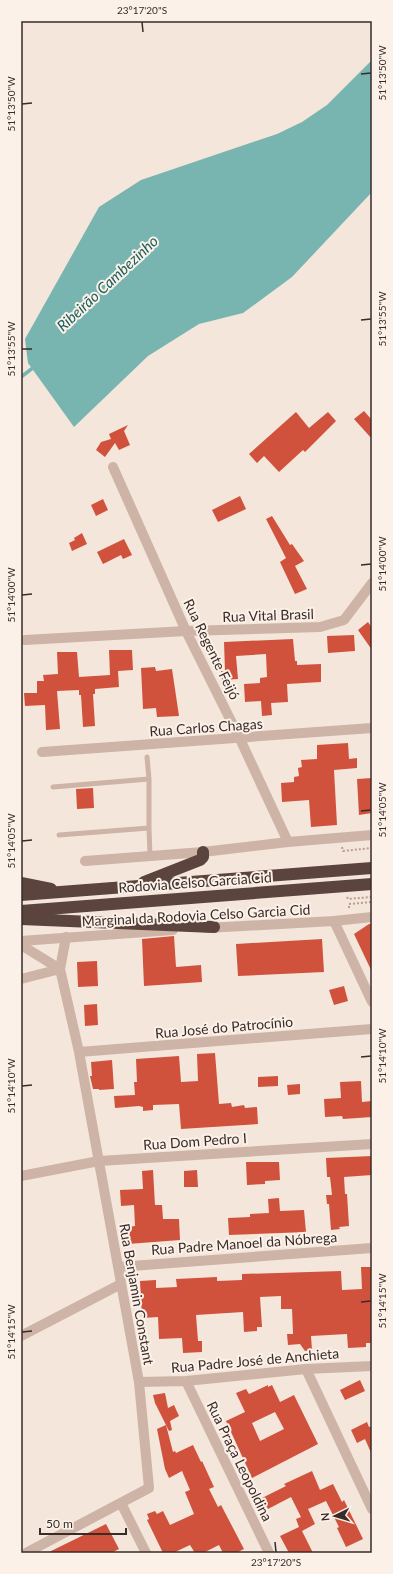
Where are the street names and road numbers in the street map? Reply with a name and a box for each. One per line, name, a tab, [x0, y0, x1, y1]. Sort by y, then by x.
street label: Rua Regente Feijó	[180, 596, 244, 702]
street label: Rua Vital Brasil	[222, 605, 314, 625]
street label: Rua Carlos Chagas	[149, 715, 263, 739]
street label: Rodovia Celso Garcia Cid	[118, 868, 272, 896]
street label: Marginal da Rodovia Celso Garcia Cid	[81, 901, 311, 929]
street label: Rua José do Patrocínio	[154, 1012, 294, 1041]
street label: Rua Dom Pedro I	[143, 1129, 247, 1153]
street label: Rua Benjamin Constant	[116, 1222, 158, 1366]
street label: Rua Padre Manoel da Nóbrega	[150, 1228, 338, 1258]
street label: Rua Padre José de Anchieta	[170, 1344, 340, 1376]
street label: Rua Praça Leopoldina	[204, 1398, 276, 1524]

